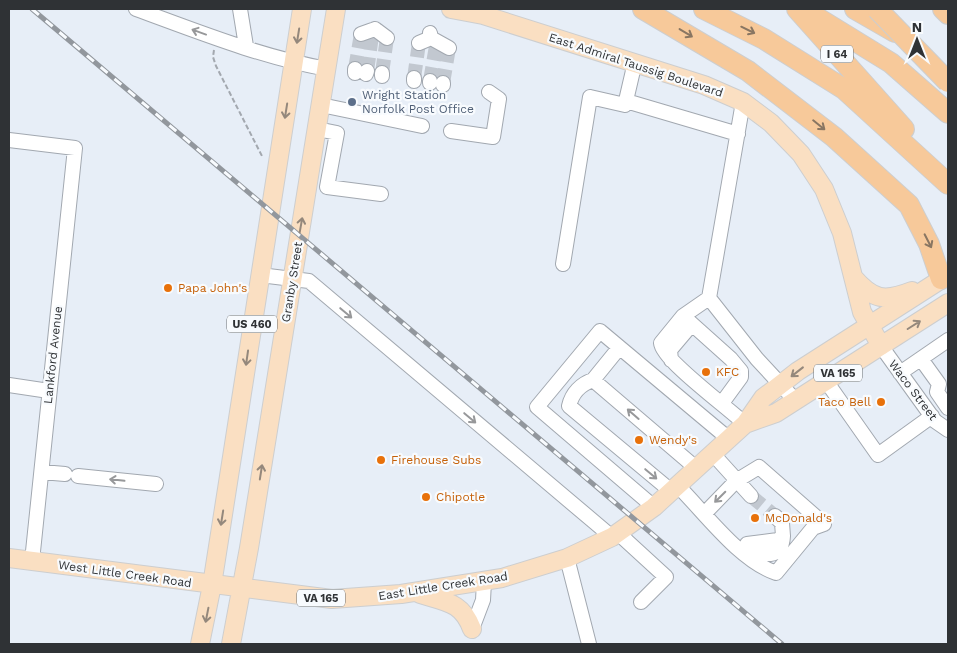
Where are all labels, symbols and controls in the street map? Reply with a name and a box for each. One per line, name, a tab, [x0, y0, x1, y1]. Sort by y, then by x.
north arrow	[892, 15, 942, 65]
text: N	[912, 19, 922, 35]
one-way arrow	[740, 25, 755, 35]
one-way arrow	[192, 27, 208, 36]
one-way arrow	[292, 27, 302, 43]
one-way arrow	[678, 28, 692, 38]
street label: East Admiral Taussig Boulevard	[547, 30, 725, 100]
road number: I 64	[821, 46, 853, 62]
place label: Wright Station Norfolk Post Office	[362, 88, 474, 116]
marker: Wright Station Norfolk Post Office	[346, 96, 358, 108]
one-way arrow	[281, 102, 291, 118]
one-way arrow	[812, 119, 825, 130]
one-way arrow	[296, 217, 306, 233]
one-way arrow	[924, 233, 933, 248]
street label: Granby Street	[279, 241, 305, 323]
place label: Papa John's	[178, 281, 247, 295]
marker: Papa John's	[162, 282, 174, 294]
street label: Lankford Avenue	[41, 305, 65, 405]
one-way arrow	[339, 307, 352, 318]
road number: US 460	[227, 316, 277, 332]
one-way arrow	[907, 320, 921, 330]
one-way arrow	[242, 349, 252, 365]
street label: Waco Street	[886, 357, 940, 423]
road number: VA 165	[814, 364, 862, 382]
place label: KFC	[716, 365, 739, 379]
marker: KFC	[700, 366, 712, 378]
one-way arrow	[791, 367, 804, 378]
place label: Taco Bell	[818, 395, 871, 409]
marker: Taco Bell	[875, 396, 887, 408]
one-way arrow	[627, 408, 640, 419]
one-way arrow	[463, 412, 476, 423]
place label: Wendy's	[649, 433, 697, 447]
marker: Wendy's	[633, 434, 645, 446]
place label: Firehouse Subs	[391, 453, 481, 467]
marker: Firehouse Subs	[375, 454, 387, 466]
one-way arrow	[257, 464, 267, 480]
one-way arrow	[644, 469, 657, 480]
one-way arrow	[109, 475, 125, 485]
place label: Chipotle	[436, 490, 485, 504]
marker: Chipotle	[420, 491, 432, 503]
one-way arrow	[714, 491, 727, 503]
one-way arrow	[217, 510, 227, 526]
place label: McDonald's	[765, 511, 832, 525]
marker: McDonald's	[749, 512, 761, 524]
street label: West Little Creek Road	[57, 558, 193, 590]
street label: East Little Creek Road	[377, 569, 509, 603]
road number: VA 165	[297, 590, 345, 606]
one-way arrow	[201, 607, 211, 623]

